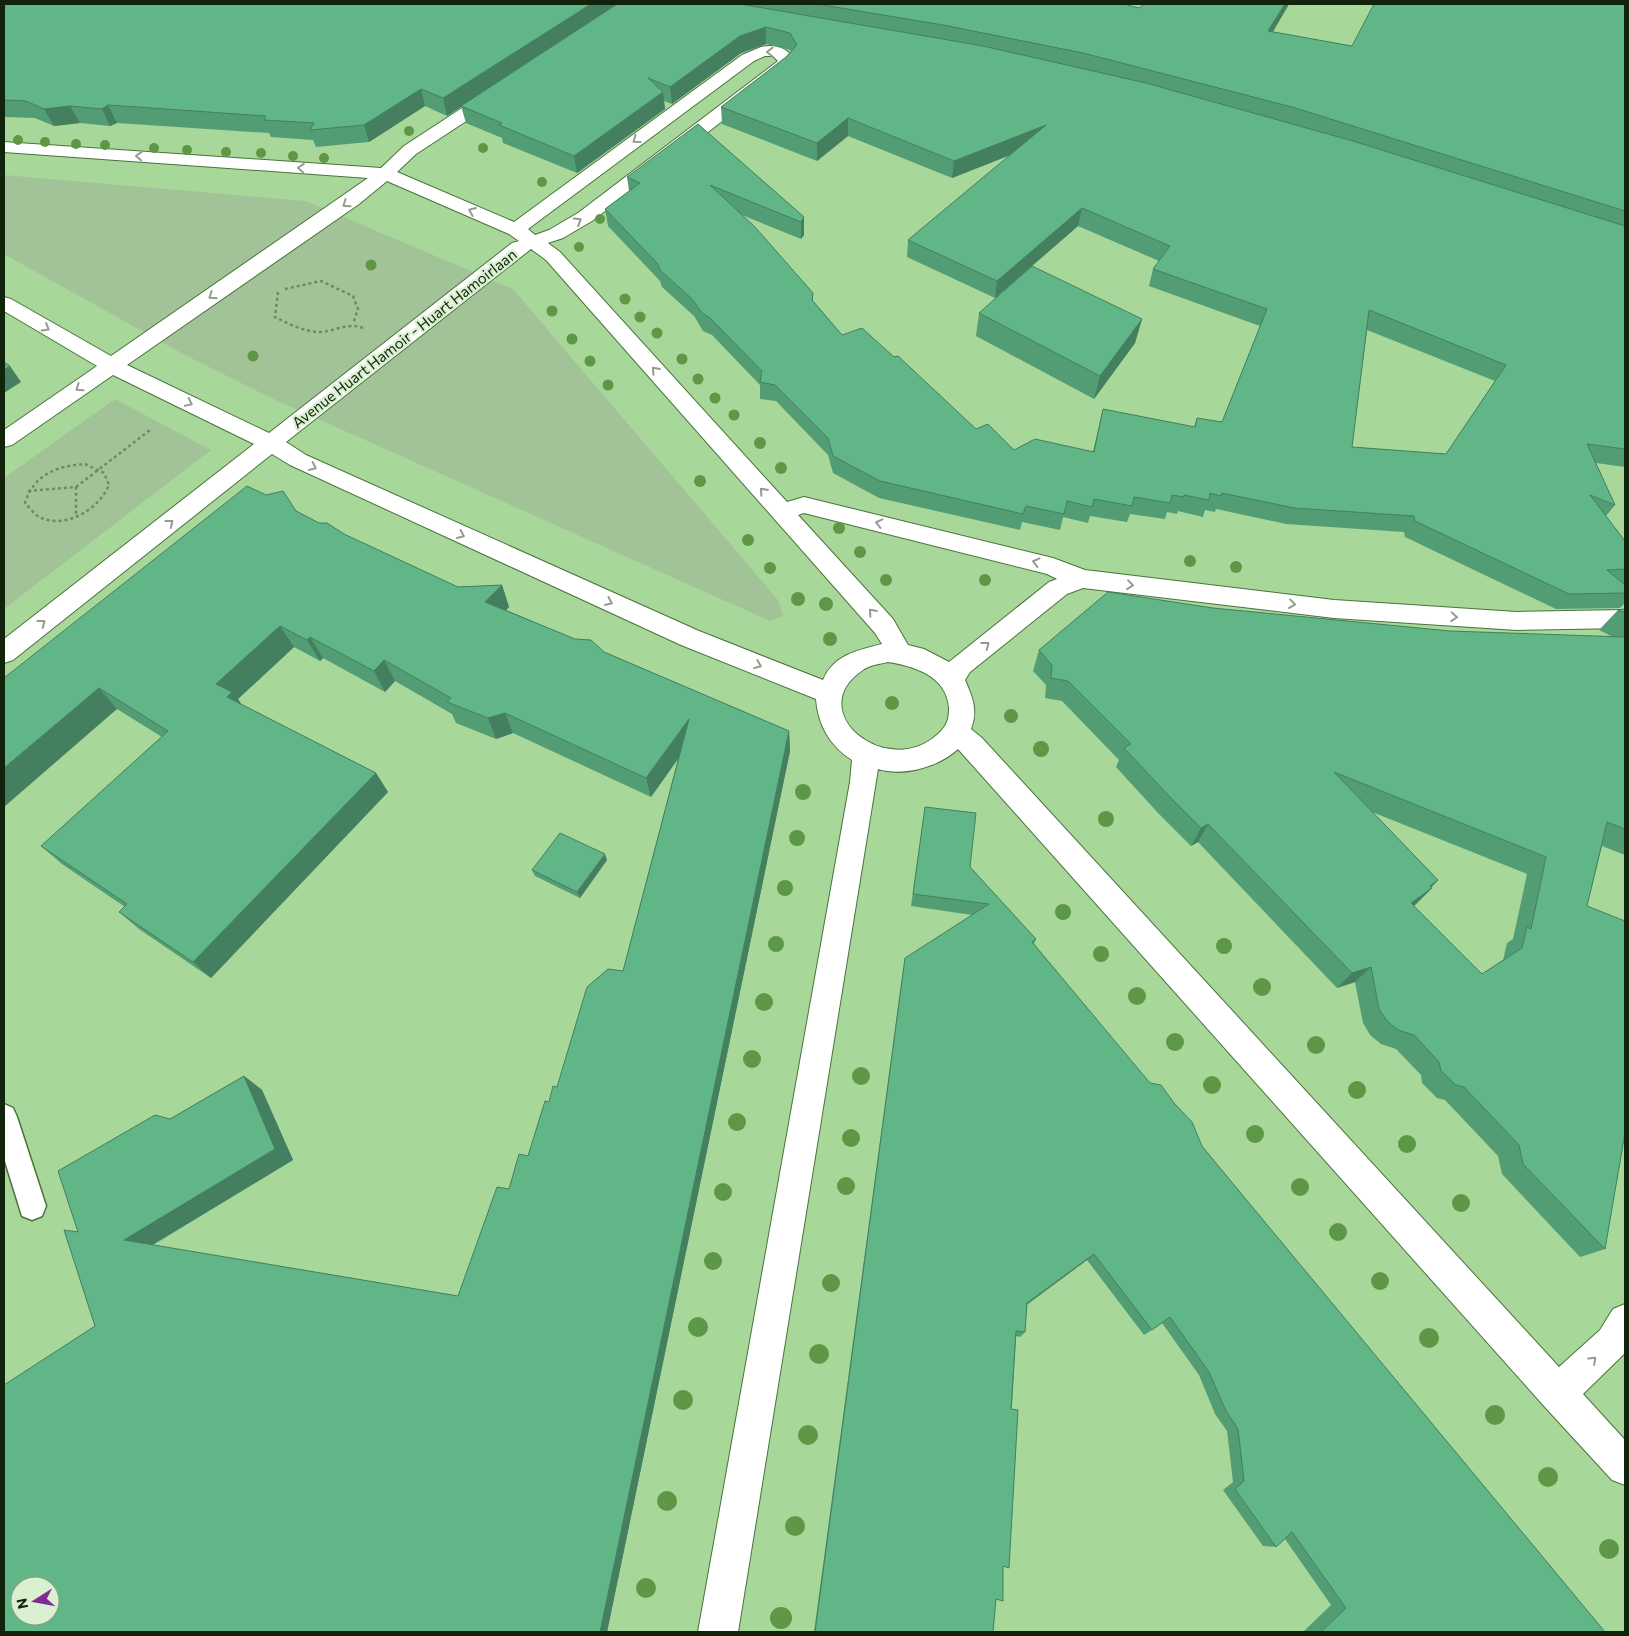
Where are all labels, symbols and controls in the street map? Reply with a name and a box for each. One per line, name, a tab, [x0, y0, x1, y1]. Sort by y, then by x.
one-way arrow	[766, 47, 774, 57]
one-way arrow	[632, 134, 642, 143]
one-way arrow	[135, 151, 143, 162]
one-way arrow	[297, 162, 305, 173]
one-way arrow	[342, 198, 352, 207]
one-way arrow	[468, 207, 477, 218]
one-way arrow	[573, 217, 582, 227]
street label: Avenue Huart Hamoir - Huart Hamoirlaan	[288, 245, 520, 431]
one-way arrow	[209, 290, 218, 299]
one-way arrow	[40, 321, 49, 331]
one-way arrow	[652, 366, 661, 375]
one-way arrow	[75, 382, 84, 391]
one-way arrow	[184, 397, 193, 408]
one-way arrow	[308, 460, 317, 471]
one-way arrow	[760, 488, 769, 497]
one-way arrow	[874, 518, 883, 529]
one-way arrow	[164, 520, 173, 528]
one-way arrow	[456, 529, 465, 539]
one-way arrow	[1033, 558, 1041, 568]
one-way arrow	[1127, 579, 1135, 590]
one-way arrow	[604, 595, 613, 606]
one-way arrow	[1288, 598, 1296, 609]
one-way arrow	[869, 609, 878, 618]
one-way arrow	[1450, 611, 1458, 622]
one-way arrow	[36, 620, 46, 629]
one-way arrow	[980, 642, 989, 650]
one-way arrow	[754, 659, 762, 669]
one-way arrow	[1587, 1357, 1596, 1366]
north arrow	[10, 1576, 60, 1626]
text: N	[12, 1597, 31, 1610]

